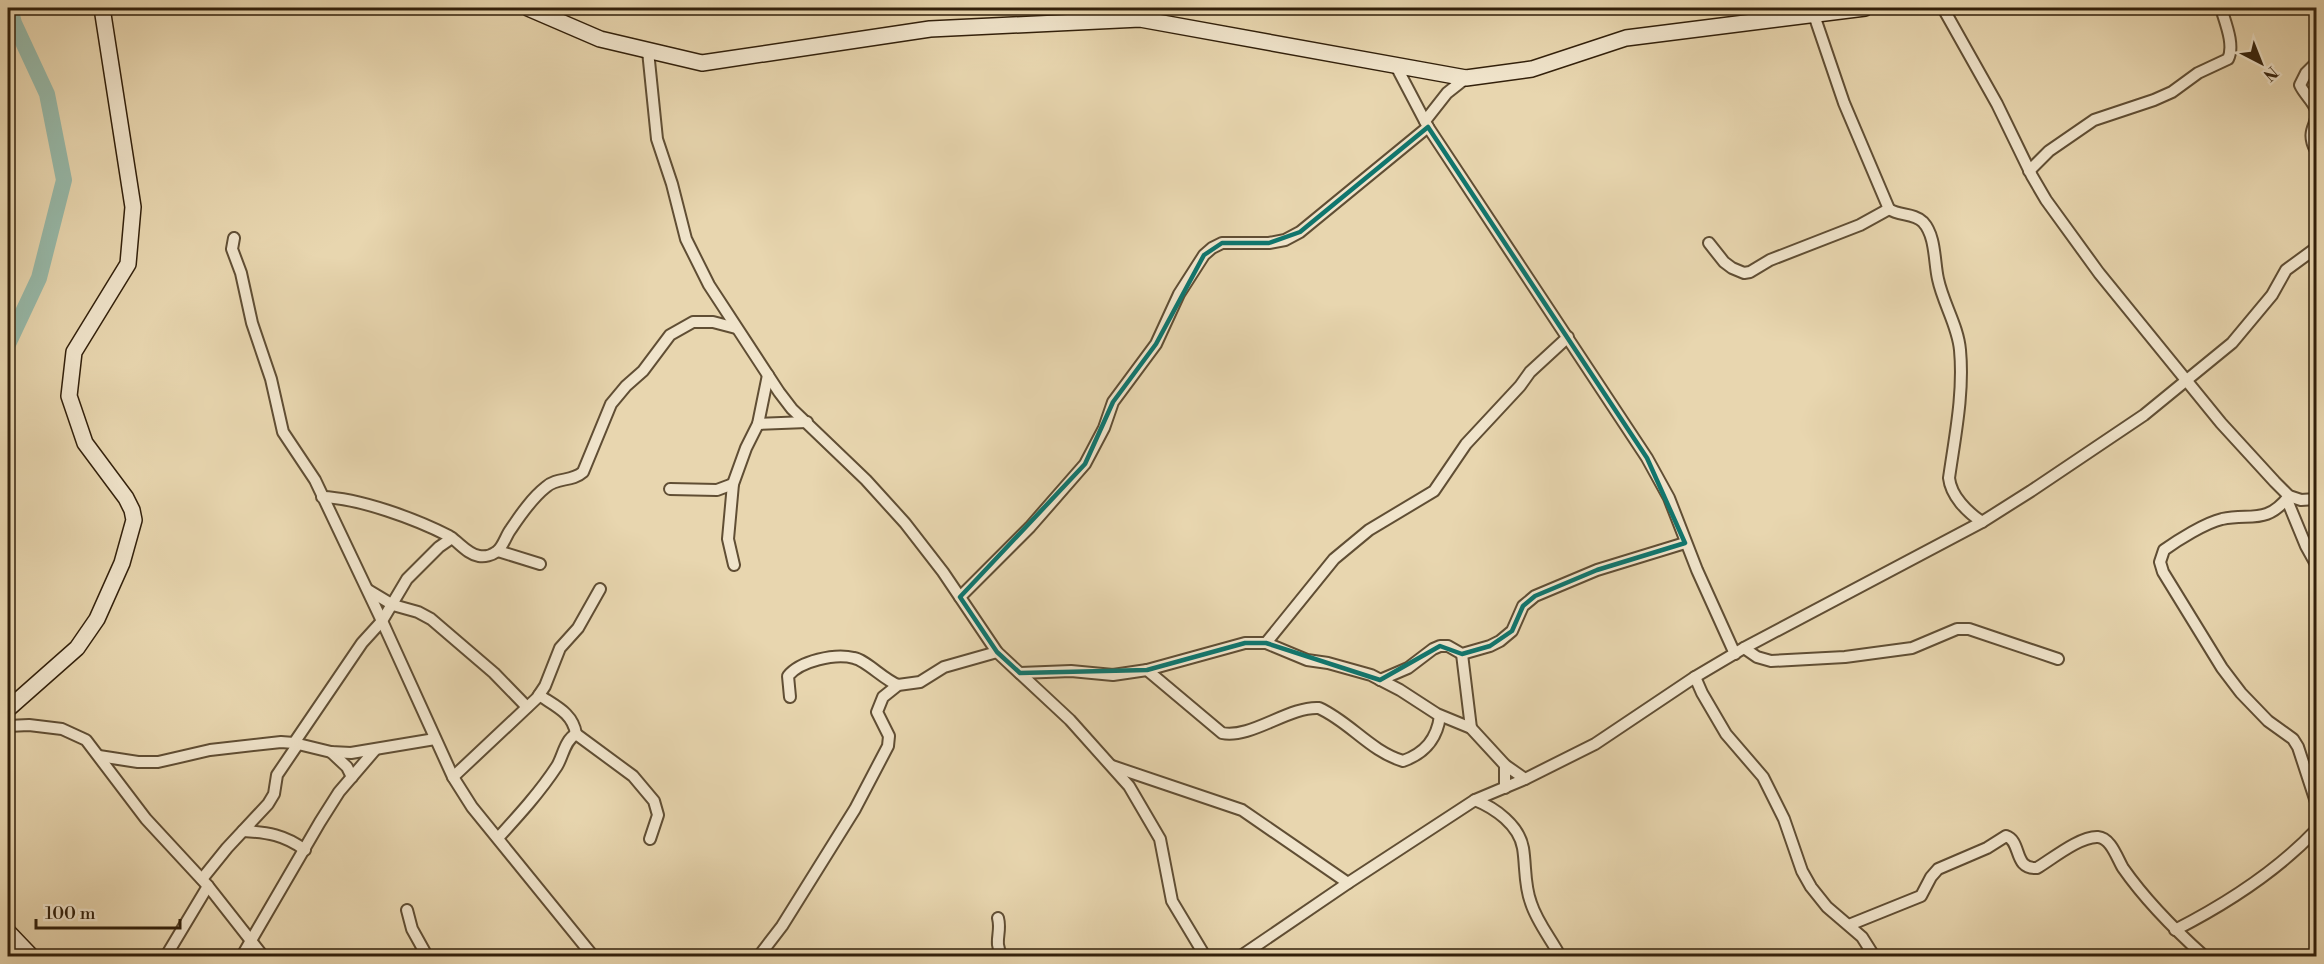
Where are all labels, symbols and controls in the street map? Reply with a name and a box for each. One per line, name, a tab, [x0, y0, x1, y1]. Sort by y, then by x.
north arrow	[2231, 33, 2291, 93]
text: N	[2259, 62, 2282, 85]
scale bar	[36, 892, 180, 930]
text: 100 m	[45, 902, 96, 925]

